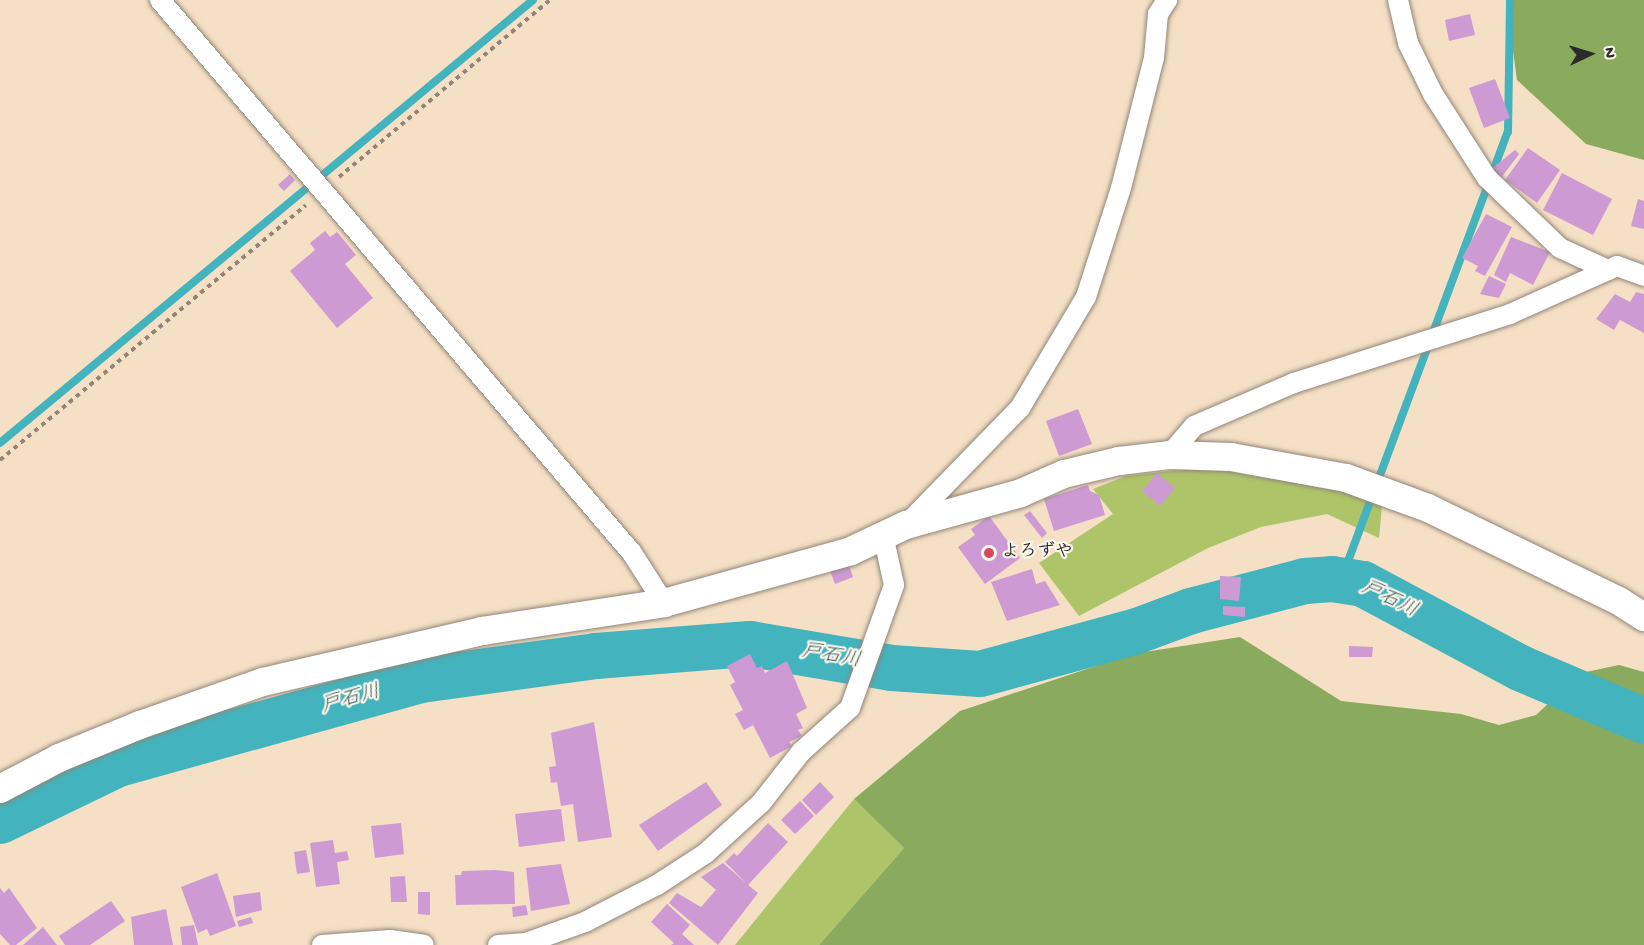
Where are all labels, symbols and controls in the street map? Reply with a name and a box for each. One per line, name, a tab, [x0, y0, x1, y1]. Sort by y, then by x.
north arrow	[1560, 24, 1620, 84]
text: N	[1599, 47, 1618, 59]
place label: よろずや	[1001, 542, 1073, 564]
marker: よろずや	[982, 546, 996, 560]
water label: 戸石川	[1357, 576, 1421, 624]
water label: 戸石川	[799, 640, 863, 674]
water label: 戸石川	[319, 681, 383, 719]

